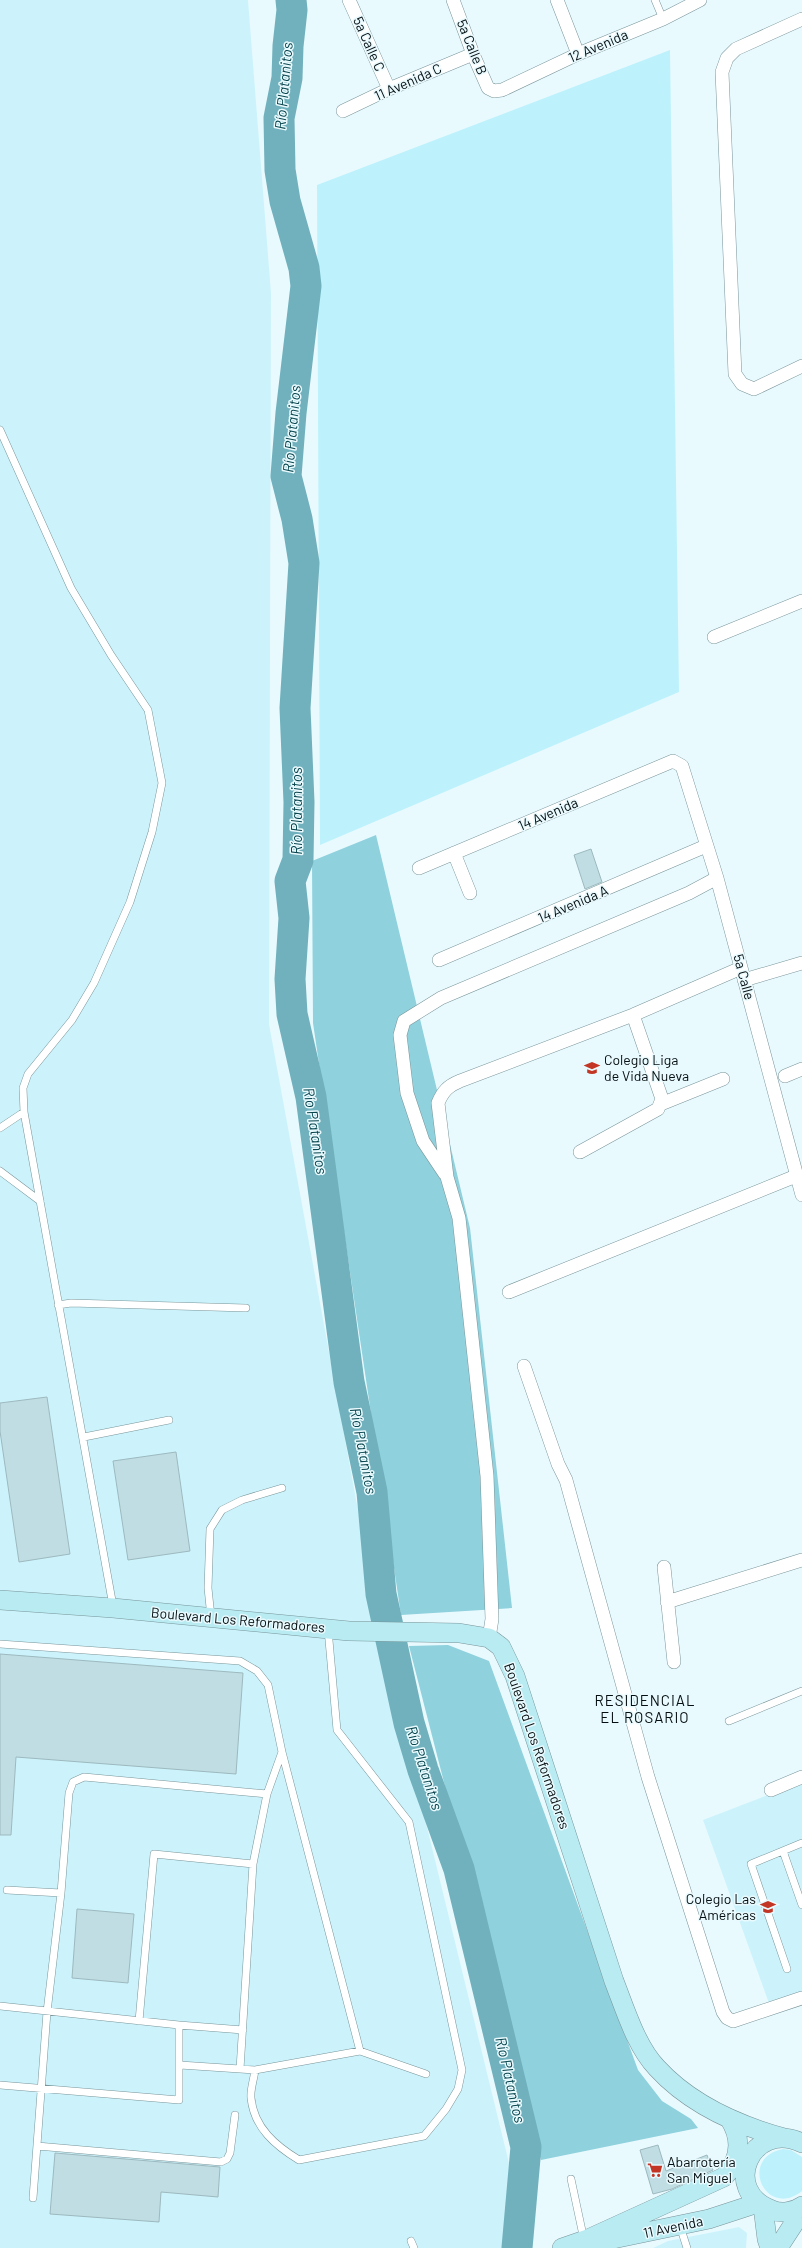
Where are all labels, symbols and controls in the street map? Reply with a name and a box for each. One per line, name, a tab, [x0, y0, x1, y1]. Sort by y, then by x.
street label: 5a Calle C	[350, 14, 389, 74]
street label: 5a Calle B	[454, 17, 491, 77]
street label: 12 Avenida	[565, 25, 630, 66]
water label: Río Platanitos	[270, 42, 296, 130]
street label: 11 Avenida C	[372, 59, 444, 104]
water label: Río Platanitos	[278, 385, 304, 473]
water label: Río Platanitos	[287, 767, 305, 855]
street label: 14 Avenida	[515, 793, 580, 834]
street label: 14 Avenida A	[535, 881, 611, 926]
street label: 5a Calle	[730, 952, 759, 1002]
place label: Colegio Liga de Vida Nueva	[604, 1051, 689, 1084]
school or university icon: Colegio Liga de Vida Nueva	[583, 1059, 601, 1077]
water label: Río Platanitos	[300, 1086, 332, 1175]
water label: Río Platanitos	[347, 1406, 381, 1495]
street label: Boulevard Los Reformadores	[150, 1603, 326, 1636]
street label: Boulevard Los Reformadores	[501, 1660, 574, 1831]
district label: RESIDENCIAL EL ROSARIO	[594, 1691, 696, 1726]
water label: Río Platanitos	[403, 1723, 447, 1812]
place label: Colegio Las Américas	[686, 1890, 756, 1923]
school or university icon: Colegio Las Américas	[759, 1898, 777, 1916]
water label: Río Platanitos	[492, 2035, 530, 2124]
place label: Abarrotería San Miguel	[667, 2153, 736, 2186]
supermarket icon: Abarrotería San Miguel	[646, 2161, 664, 2179]
street label: 11 Avenida	[642, 2212, 704, 2241]

